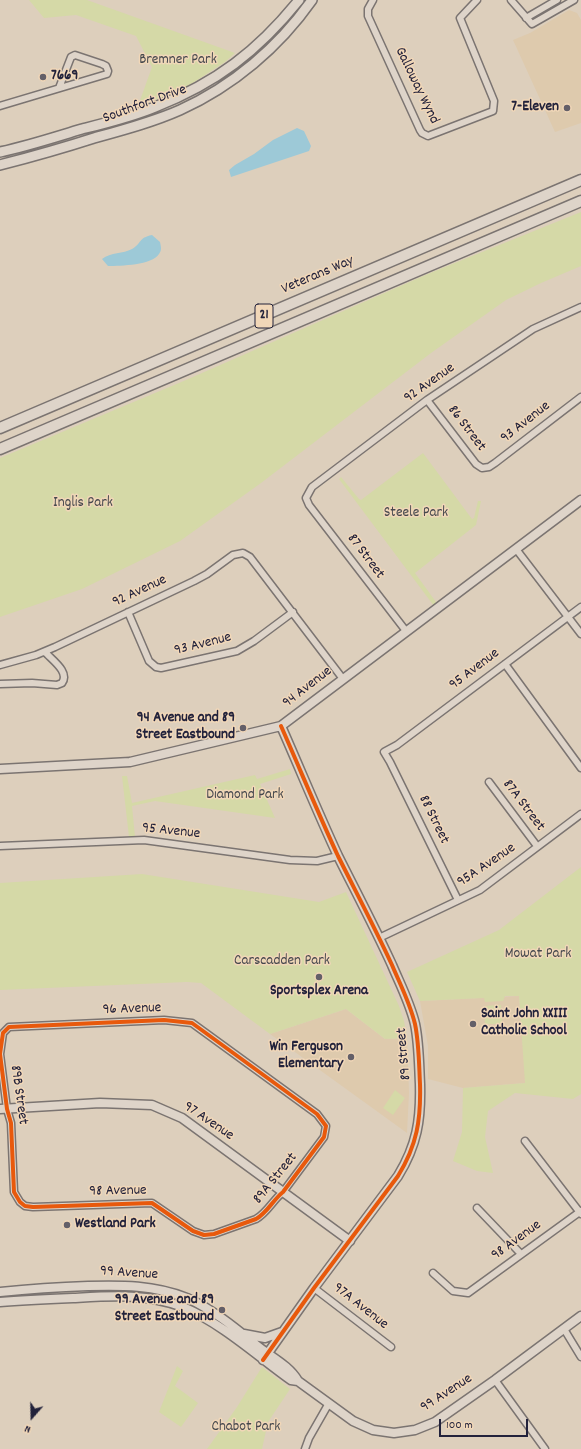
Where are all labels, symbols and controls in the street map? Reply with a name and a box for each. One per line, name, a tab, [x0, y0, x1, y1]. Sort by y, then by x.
street label: Galloway Wynd	[390, 45, 442, 127]
park label: Bremner Park	[139, 52, 217, 70]
place label: 7669	[51, 68, 78, 86]
marker: 7669	[38, 72, 48, 82]
street label: Southfort Drive	[101, 82, 189, 128]
place label: 7-Eleven	[511, 99, 559, 117]
marker: 7-Eleven	[562, 103, 572, 113]
street label: Veterans Way	[279, 253, 357, 299]
road number: 21	[255, 304, 273, 328]
street label: 92 Avenue	[401, 360, 459, 408]
street label: 93 Avenue	[498, 398, 554, 448]
street label: 86 Street	[443, 402, 489, 456]
park label: Inglis Park	[53, 495, 113, 513]
park label: Steele Park	[384, 505, 448, 523]
street label: 87 Street	[342, 531, 388, 583]
street label: 92 Avenue	[110, 572, 170, 612]
street label: 93 Avenue	[173, 629, 233, 661]
street label: 95 Avenue	[446, 645, 504, 695]
street label: 94 Avenue	[280, 663, 336, 713]
place label: 94 Avenue and 89 Street Eastbound	[136, 710, 235, 745]
marker: 94 Avenue and 89 Street Eastbound	[238, 723, 248, 733]
street label: 87A Street	[498, 777, 548, 835]
park label: Diamond Park	[206, 787, 284, 805]
street label: 88 Street	[414, 793, 452, 847]
street label: 95 Avenue	[141, 820, 201, 844]
street label: 95A Avenue	[454, 840, 520, 892]
park label: Mowat Park	[505, 946, 571, 964]
park label: Carscadden Park	[234, 953, 330, 971]
marker: Sportsplex Arena	[314, 972, 324, 982]
place label: Sportsplex Arena	[270, 983, 368, 1001]
street label: 96 Avenue	[102, 1000, 162, 1020]
place label: Saint John XXIII Catholic School	[481, 1006, 567, 1041]
marker: Saint John XXIII Catholic School	[468, 1019, 478, 1029]
street label: 89 Street	[394, 1027, 416, 1081]
place label: Win Ferguson Elementary	[269, 1039, 343, 1074]
marker: Win Ferguson Elementary	[346, 1052, 356, 1062]
street label: 89B Street	[5, 1064, 31, 1126]
street label: 97 Avenue	[179, 1099, 237, 1145]
street label: 89A Street	[250, 1150, 302, 1208]
street label: 98 Avenue	[89, 1183, 147, 1201]
place label: Westland Park	[75, 1216, 156, 1234]
street label: 98 Avenue	[489, 1217, 545, 1265]
marker: Westland Park	[62, 1220, 72, 1230]
street label: 99 Avenue	[99, 1263, 159, 1285]
street label: 97A Avenue	[329, 1280, 391, 1334]
place label: 99 Avenue and 89 Street Eastbound	[115, 1292, 214, 1327]
marker: 99 Avenue and 89 Street Eastbound	[217, 1305, 227, 1315]
street label: 99 Avenue	[418, 1371, 476, 1417]
north arrow	[12, 1397, 52, 1437]
scale bar	[441, 1411, 530, 1437]
text: 100 m	[446, 1417, 473, 1434]
park label: Chabot Park	[211, 1419, 281, 1437]
text: N	[23, 1420, 33, 1437]

